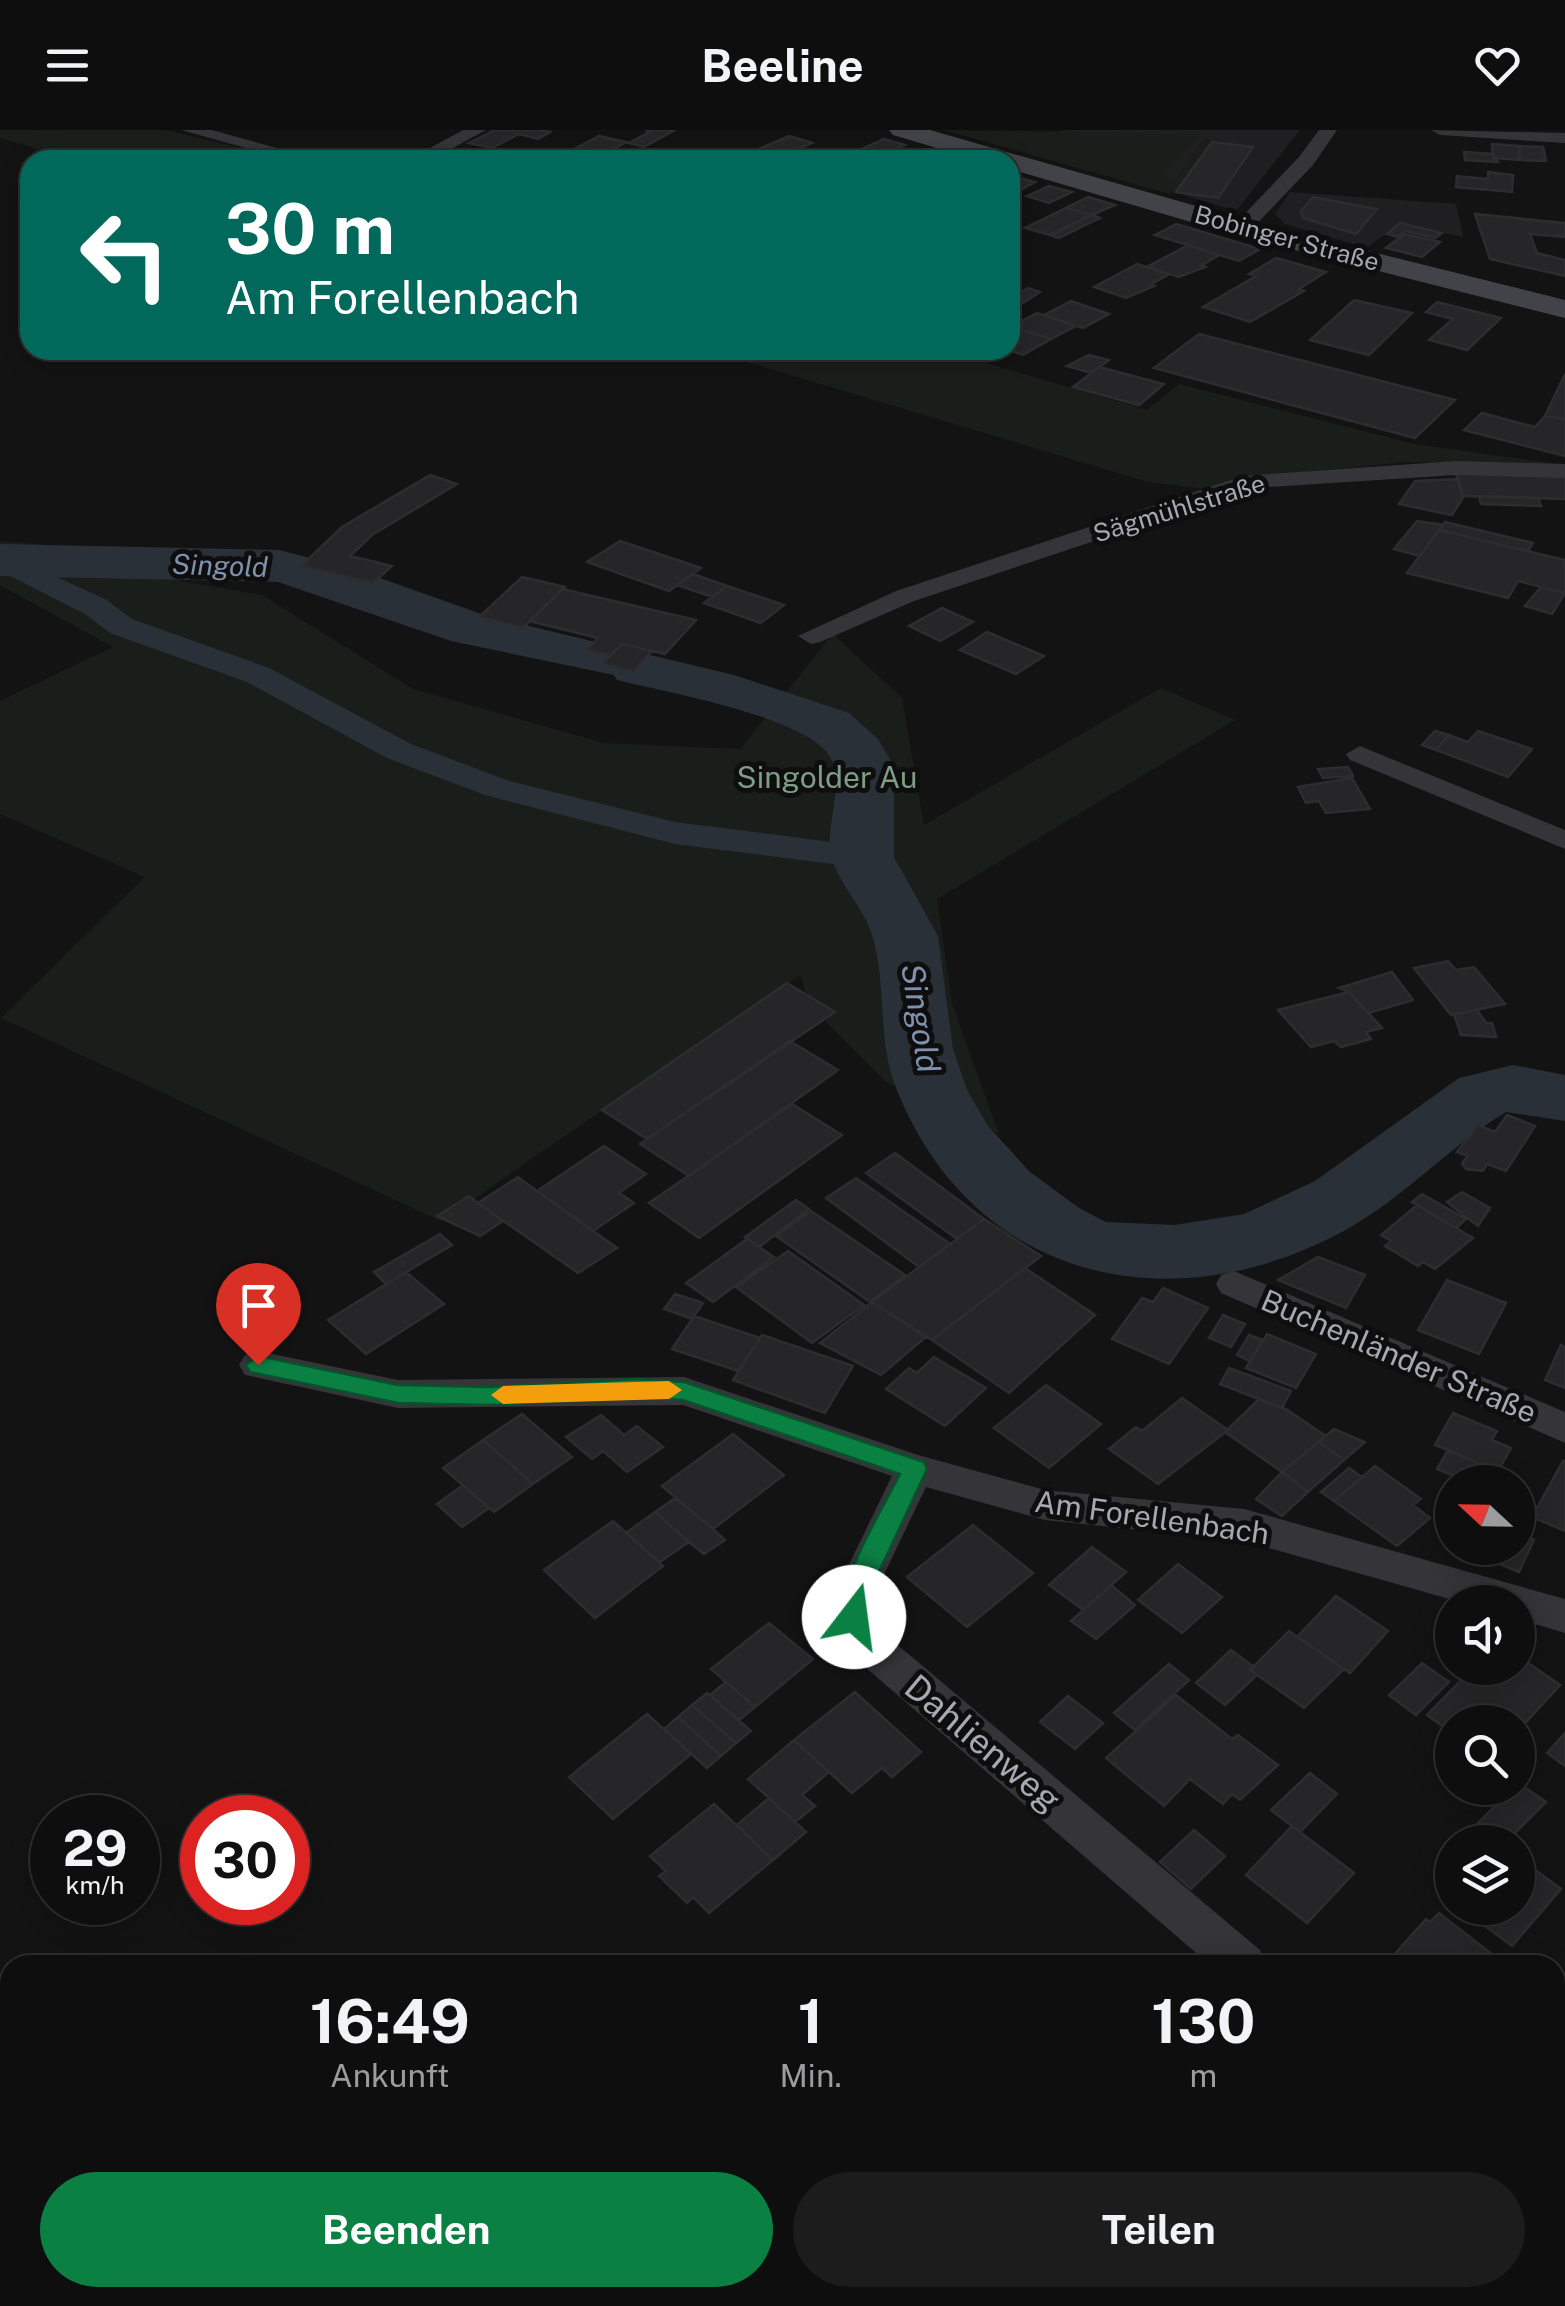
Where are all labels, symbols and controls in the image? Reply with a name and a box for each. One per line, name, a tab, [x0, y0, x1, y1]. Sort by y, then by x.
icon: menu	[40, 38, 95, 93]
icon: heart	[1470, 38, 1525, 93]
text: Beeline	[701, 39, 864, 92]
text: 30 m	[225, 187, 395, 270]
icon: left	[60, 190, 190, 320]
street label: Bobinger Straße	[1191, 199, 1383, 277]
text: Am Forellenbach	[225, 271, 580, 324]
street label: Sägmühlstraße	[1089, 468, 1269, 548]
water label: Singold	[171, 547, 269, 583]
park label: Singolder Au	[737, 759, 917, 795]
water label: Singold	[894, 961, 948, 1076]
pin	[216, 1263, 301, 1366]
icon: arrive	[231, 1278, 286, 1333]
street label: Buchenländer Straße	[1256, 1282, 1542, 1430]
north arrow	[1435, 1465, 1535, 1565]
map controls	[1435, 1465, 1535, 1925]
street label: Am Forellenbach	[1032, 1483, 1272, 1551]
position arrow	[802, 1565, 906, 1669]
button: sound	[1435, 1585, 1535, 1685]
street label: Dahlienweg	[897, 1666, 1069, 1820]
button: search	[1435, 1705, 1535, 1805]
speed limit sign: 30	[180, 1795, 310, 1925]
text: 29	[63, 1818, 127, 1877]
button: layers	[1435, 1825, 1535, 1925]
text: km/h	[66, 1870, 124, 1900]
text: 16:49	[310, 1986, 470, 2057]
text: 1	[798, 1986, 823, 2057]
text: 130	[1151, 1986, 1255, 2057]
text: Ankunft	[330, 2057, 450, 2094]
text: Min.	[779, 2057, 842, 2094]
text: m	[1189, 2057, 1217, 2094]
button: Beenden	[40, 2172, 773, 2287]
button: Teilen	[793, 2172, 1525, 2287]

